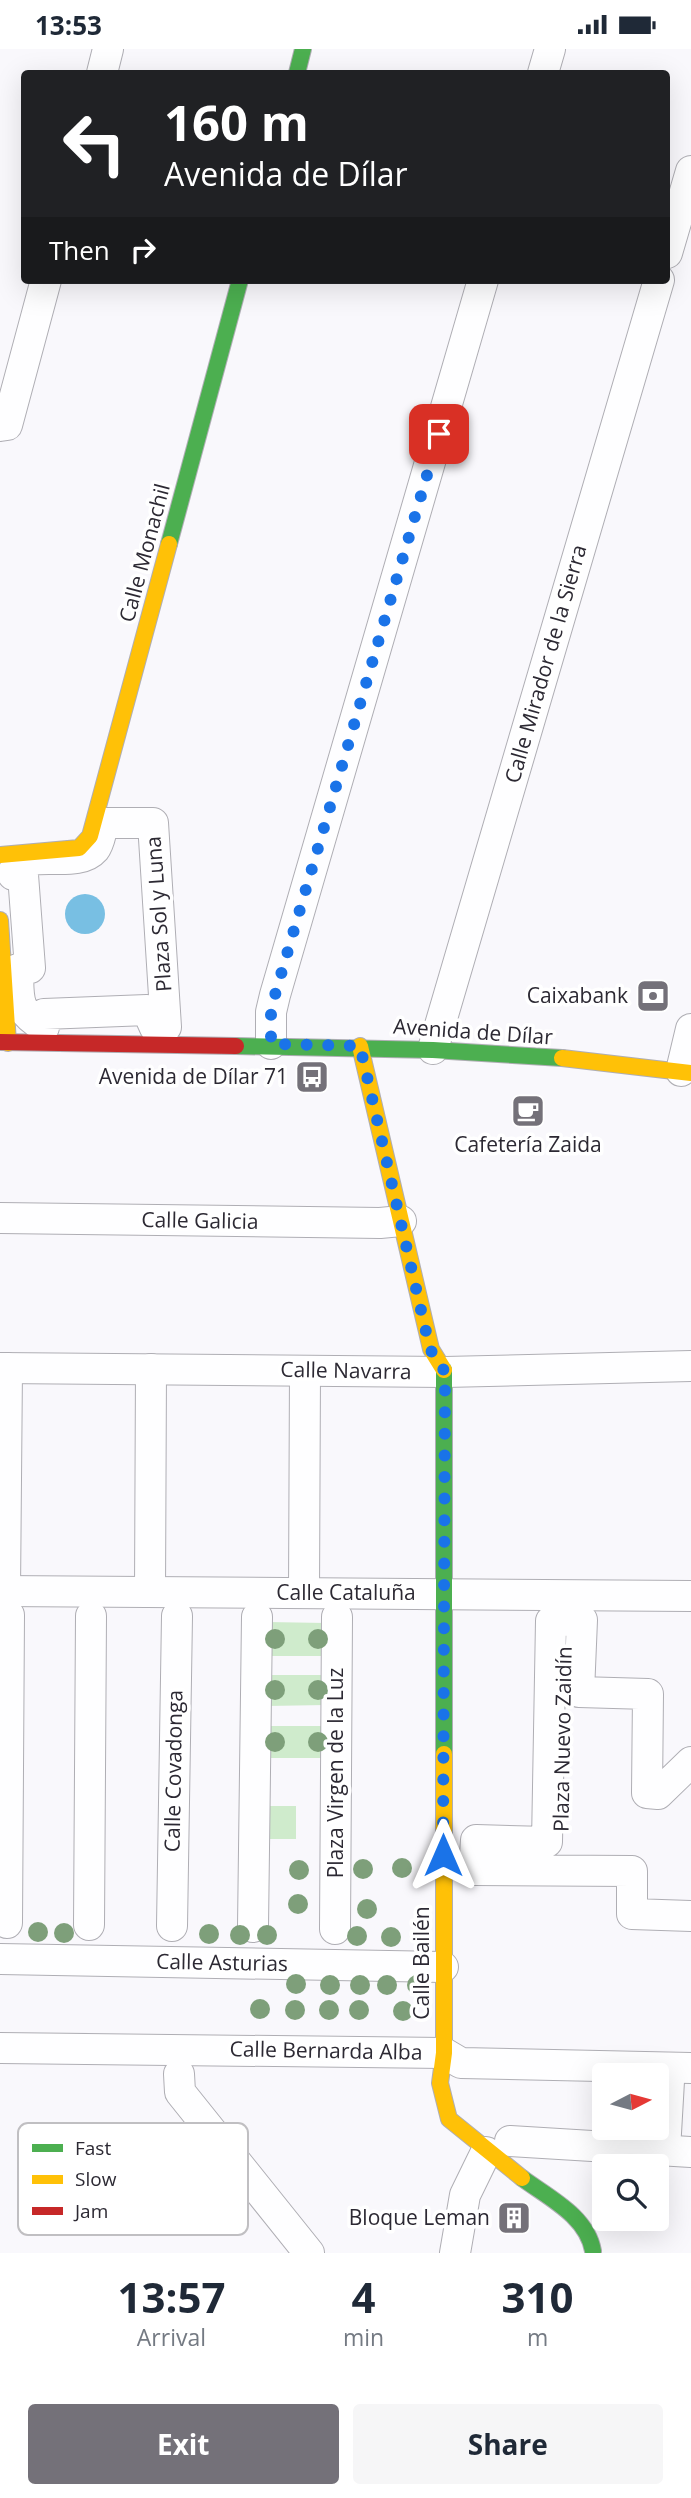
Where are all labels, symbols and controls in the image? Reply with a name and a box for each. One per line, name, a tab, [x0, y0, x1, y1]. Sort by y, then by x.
text: 13:53	[35, 7, 102, 43]
text: 160 m	[164, 89, 309, 155]
icon: left	[49, 98, 140, 189]
text: Avenida de Dílar	[164, 152, 408, 195]
icon: right	[124, 231, 162, 269]
text: Then	[49, 232, 110, 268]
pin	[409, 404, 469, 464]
icon: arrive	[420, 415, 458, 453]
street label: Calle Monachil	[112, 480, 176, 625]
street label: Calle Mirador de la Sierra	[498, 541, 592, 786]
street label: Plaza Sol y Luna	[139, 835, 177, 993]
bank icon: Caixabank	[634, 977, 672, 1015]
place label: Caixabank	[527, 981, 628, 1009]
street label: Avenida de Dílar	[392, 1011, 554, 1051]
bus stop icon: Avenida de Dílar 71	[293, 1058, 331, 1096]
place label: Avenida de Dílar 71	[99, 1062, 288, 1090]
cafe icon: Cafetería Zaida	[509, 1092, 547, 1130]
place label: Cafetería Zaida	[454, 1130, 602, 1158]
street label: Calle Galicia	[141, 1205, 259, 1235]
street label: Calle Navarra	[280, 1355, 412, 1385]
street label: Calle Cataluña	[276, 1578, 416, 1606]
street label: Plaza Nuevo Zaidín	[546, 1646, 578, 1832]
street label: Plaza Virgen de la Luz	[321, 1667, 349, 1878]
street label: Calle Covadonga	[158, 1690, 188, 1852]
position arrow	[406, 1818, 480, 1892]
street label: Calle Bailén	[407, 1906, 435, 2020]
street label: Calle Asturias	[156, 1947, 288, 1977]
street label: Calle Bernarda Alba	[229, 2034, 423, 2066]
north arrow	[592, 2063, 668, 2140]
map controls	[592, 2063, 669, 2231]
legend	[18, 2123, 248, 2235]
text: Fast	[75, 2135, 111, 2161]
button: search	[592, 2154, 669, 2231]
text: Slow	[75, 2166, 117, 2192]
text: Jam	[73, 2198, 108, 2224]
building icon: Bloque Leman	[495, 2199, 533, 2237]
place label: Bloque Leman	[349, 2203, 490, 2231]
text: 13:57	[117, 2268, 225, 2325]
text: 4	[351, 2268, 376, 2325]
text: 310	[502, 2268, 574, 2325]
text: Arrival	[137, 2321, 206, 2353]
text: min	[343, 2321, 384, 2353]
text: m	[527, 2321, 548, 2353]
button: Exit	[28, 2404, 339, 2484]
button: Share	[353, 2404, 663, 2484]

